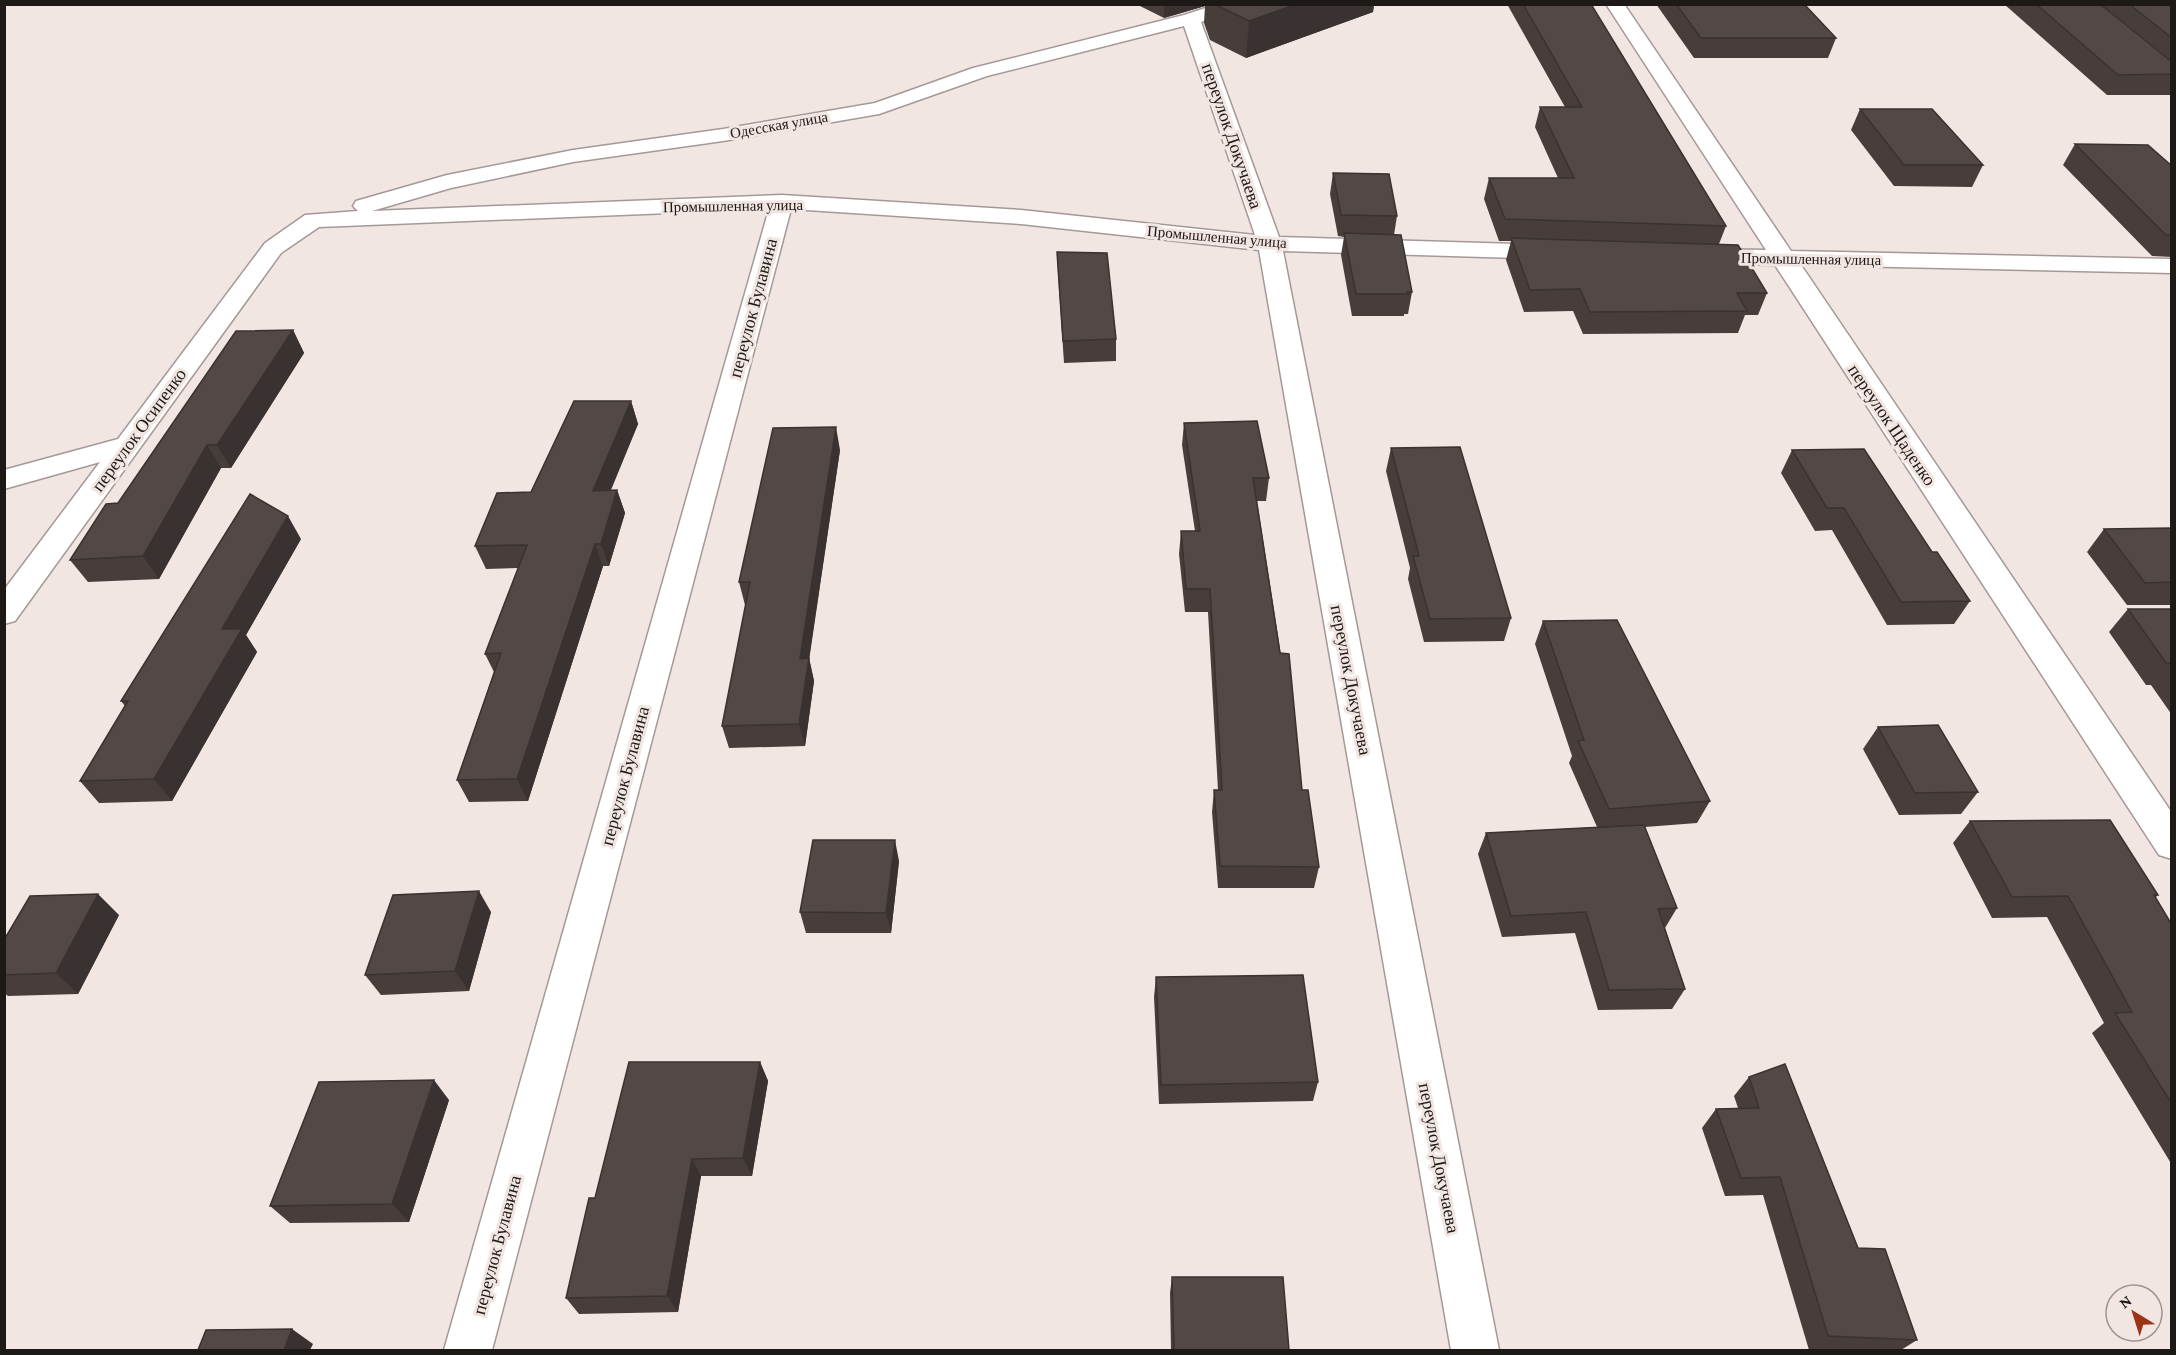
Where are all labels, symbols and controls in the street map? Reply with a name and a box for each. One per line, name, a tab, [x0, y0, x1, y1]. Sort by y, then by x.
street label: переулок Докучаева	[1198, 61, 1266, 211]
street label: Одесская улица	[729, 108, 830, 141]
street label: Промышленная улица	[663, 197, 804, 215]
street label: Промышленная улица	[1146, 223, 1288, 251]
street label: переулок Булавина	[725, 236, 781, 380]
street label: Промышленная улица	[1741, 250, 1882, 268]
street label: переулок Щаденко	[1844, 360, 1940, 490]
street label: переулок Осипенко	[88, 365, 190, 495]
street label: переулок Докучаева	[1327, 603, 1375, 757]
street label: переулок Булавина	[597, 704, 653, 848]
street label: переулок Докучаева	[1415, 1081, 1463, 1235]
street label: переулок Булавина	[469, 1173, 525, 1317]
north arrow	[2104, 1283, 2164, 1343]
text: N	[2116, 1291, 2135, 1312]

